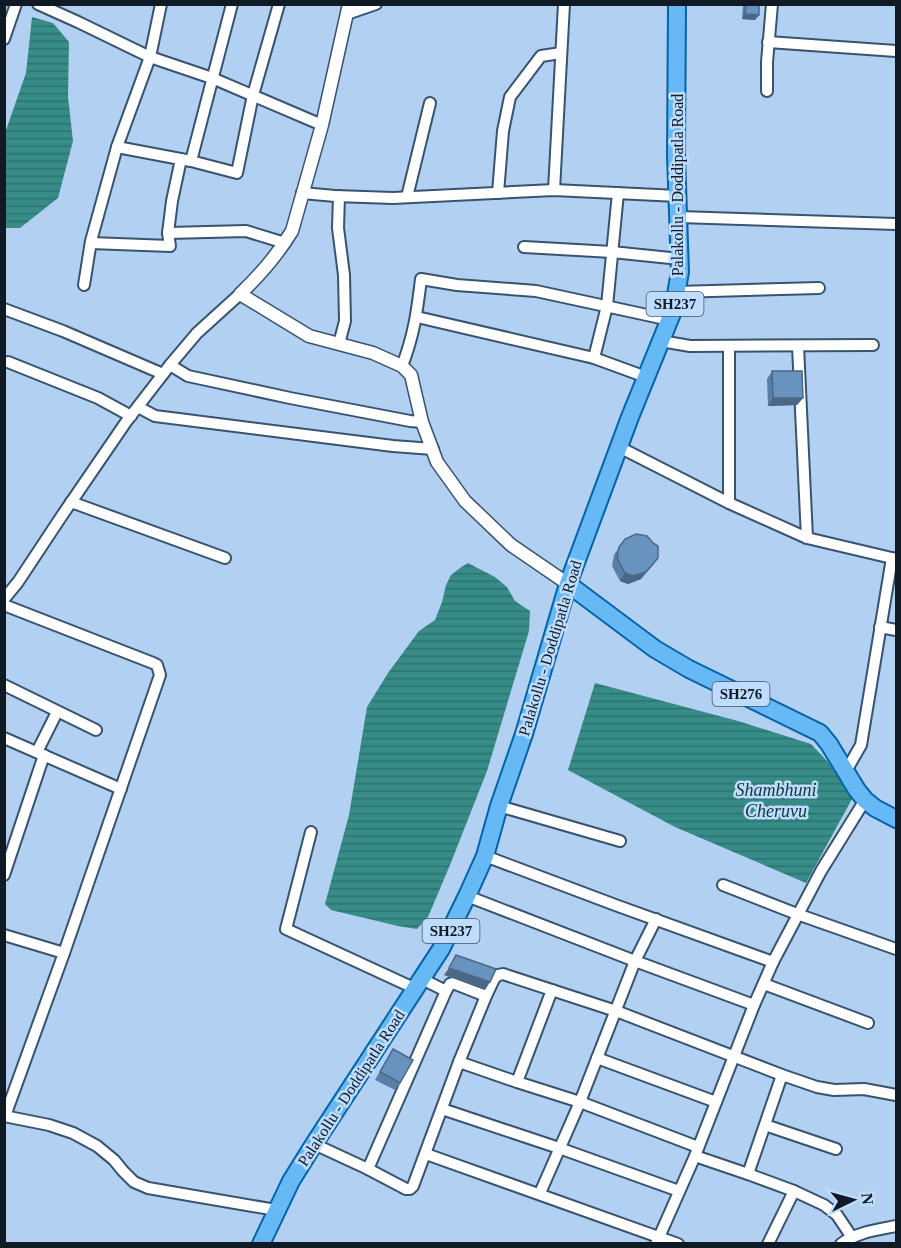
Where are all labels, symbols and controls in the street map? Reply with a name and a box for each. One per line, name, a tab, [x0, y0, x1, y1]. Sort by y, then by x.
street label: Palakollu - Doddipatla Road	[669, 94, 687, 276]
road number: SH237	[646, 292, 704, 316]
street label: Palakollu - Doddipatla Road	[515, 558, 586, 738]
road number: SH276	[712, 682, 770, 706]
water label: Shambhuni Cheruvu	[736, 780, 817, 821]
road number: SH237	[422, 919, 480, 943]
street label: Palakollu - Doddipatla Road	[294, 1007, 409, 1170]
north arrow	[823, 1170, 883, 1230]
text: N	[858, 1192, 876, 1206]

